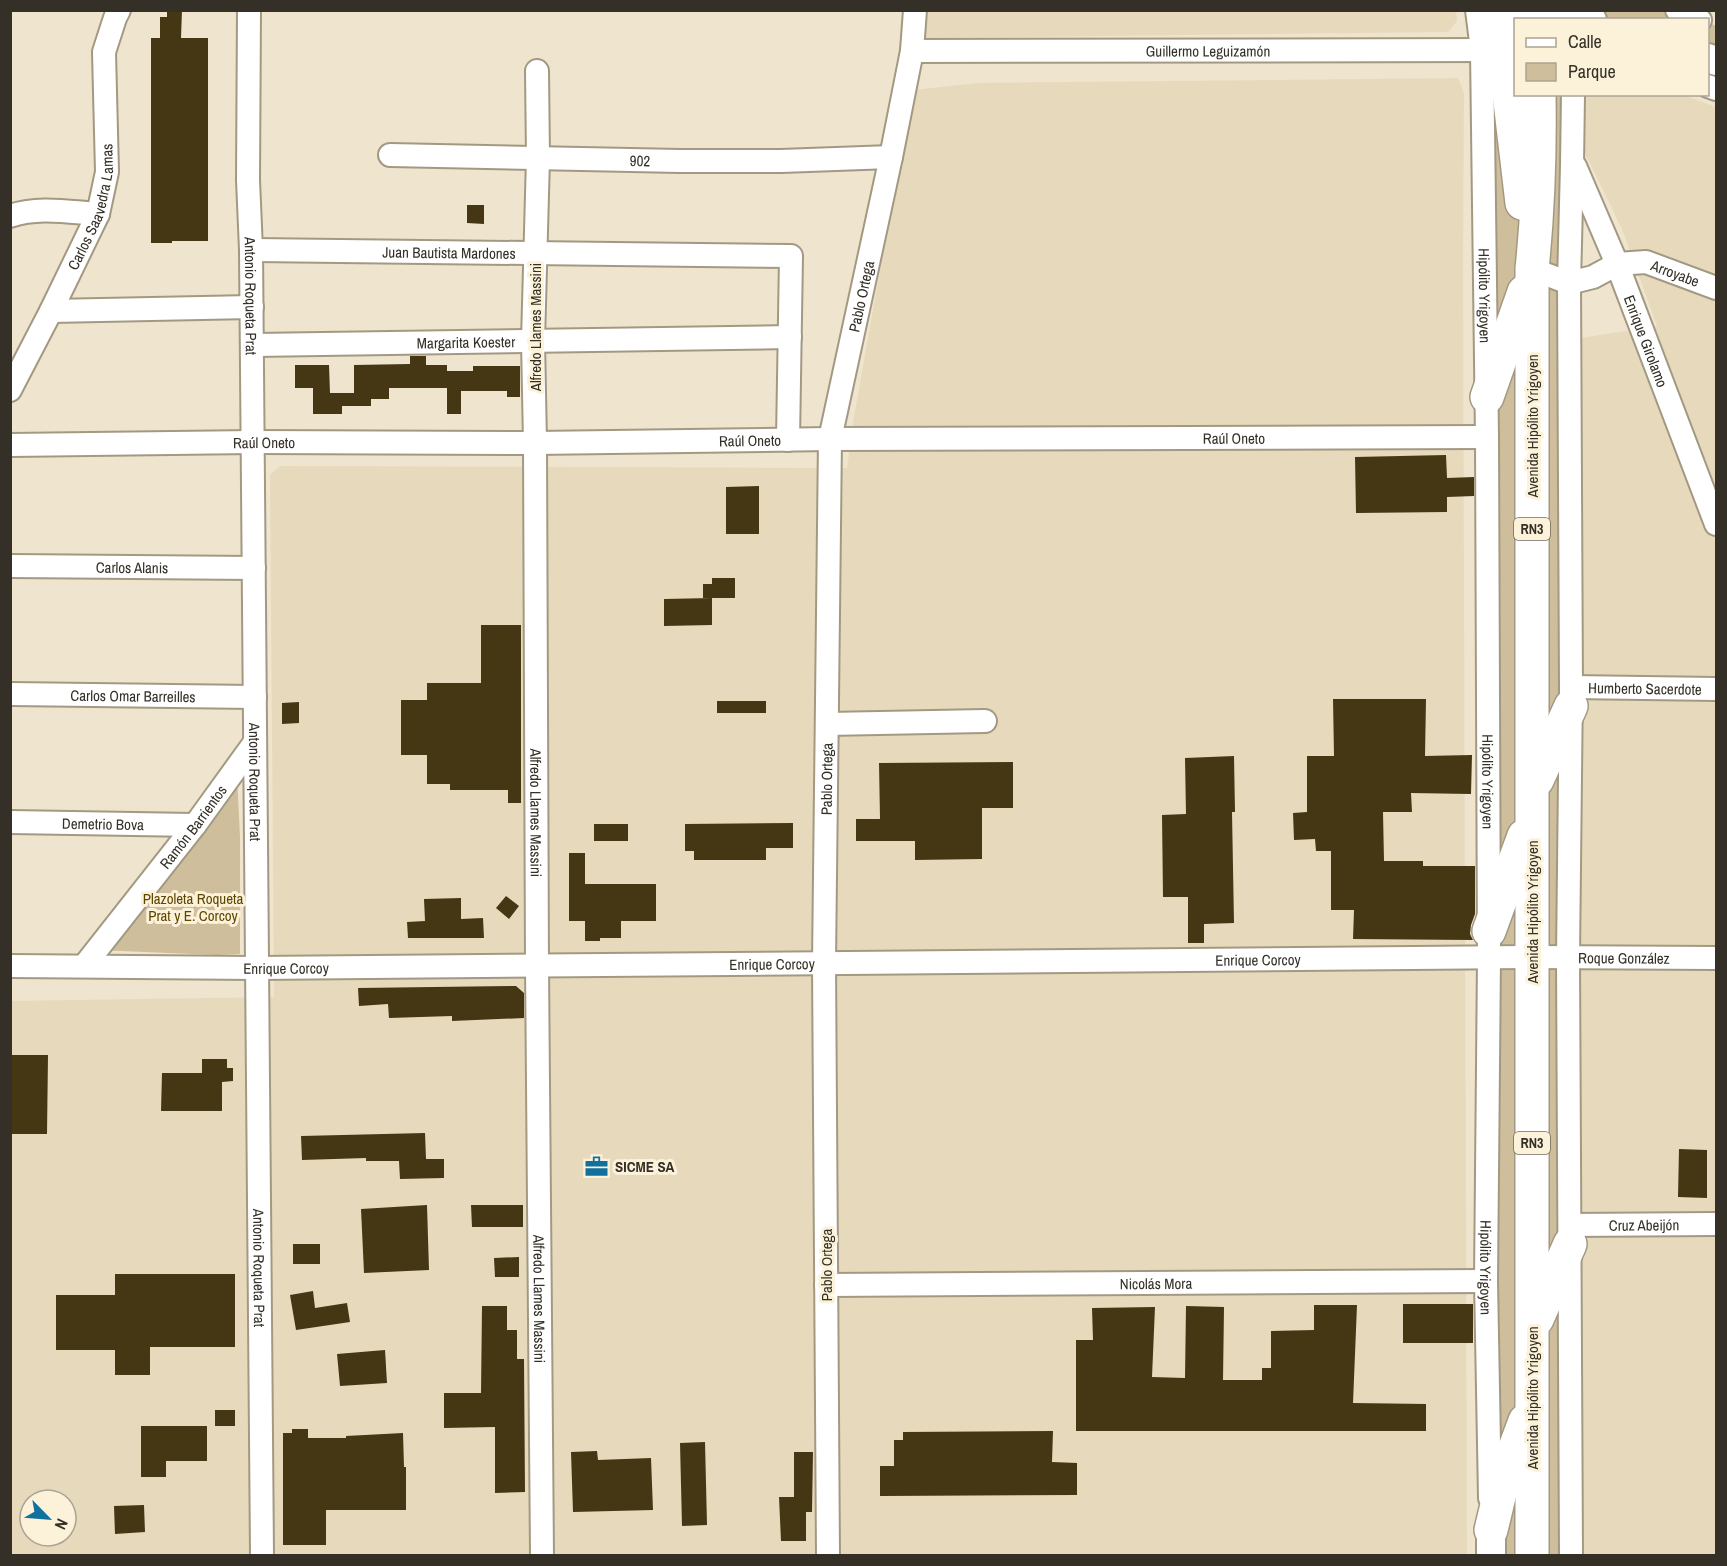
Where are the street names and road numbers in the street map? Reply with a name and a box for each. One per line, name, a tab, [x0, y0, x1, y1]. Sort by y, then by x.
street label: Guillermo Leguizamón	[1146, 40, 1270, 61]
street label: Carlos Saavedra Lamas	[62, 143, 118, 273]
street label: 902	[629, 149, 651, 171]
street label: Antonio Roqueta Prat	[240, 235, 262, 356]
street label: Juan Bautista Mardones	[382, 241, 516, 263]
street label: Hipólito Yrigoyen	[1474, 248, 1496, 343]
street label: Arroyabe	[1647, 254, 1703, 292]
street label: Pablo Ortega	[843, 259, 879, 334]
street label: Alfredo Llames Massini	[525, 263, 546, 392]
street label: Enrique Girolamo	[1619, 292, 1673, 390]
street label: Margarita Koester	[417, 331, 515, 353]
street label: Avenida Hipólito Yrigoyen	[1522, 354, 1543, 499]
street label: Raúl Oneto	[1203, 427, 1265, 448]
street label: Raúl Oneto	[719, 429, 781, 451]
street label: Raúl Oneto	[233, 431, 295, 453]
road number: RN3	[1514, 518, 1550, 540]
street label: Carlos Alanis	[96, 556, 168, 578]
street label: Humberto Sacerdote	[1588, 677, 1702, 699]
street label: Carlos Omar Barreilles	[70, 684, 196, 707]
street label: Antonio Roqueta Prat	[244, 722, 266, 842]
street label: Hipólito Yrigoyen	[1478, 734, 1499, 829]
street label: Pablo Ortega	[815, 742, 837, 815]
street label: Alfredo Llames Massini	[526, 748, 547, 877]
street label: Ramón Barrientos	[154, 780, 231, 873]
street label: Demetrio Bova	[62, 812, 144, 835]
street label: Avenida Hipólito Yrigoyen	[1522, 840, 1543, 985]
street label: Roque González	[1578, 947, 1670, 968]
street label: Enrique Corcoy	[1215, 948, 1302, 970]
street label: Enrique Corcoy	[729, 953, 816, 974]
street label: Enrique Corcoy	[243, 957, 330, 979]
road number: RN3	[1514, 1132, 1550, 1154]
street label: Antonio Roqueta Prat	[249, 1208, 271, 1328]
street label: Cruz Abeijón	[1609, 1214, 1679, 1235]
street label: Hipólito Yrigoyen	[1475, 1220, 1497, 1315]
street label: Pablo Ortega	[816, 1229, 837, 1301]
street label: Alfredo Llames Massini	[529, 1233, 551, 1363]
street label: Nicolás Mora	[1120, 1272, 1192, 1294]
street label: Avenida Hipólito Yrigoyen	[1522, 1326, 1543, 1471]

